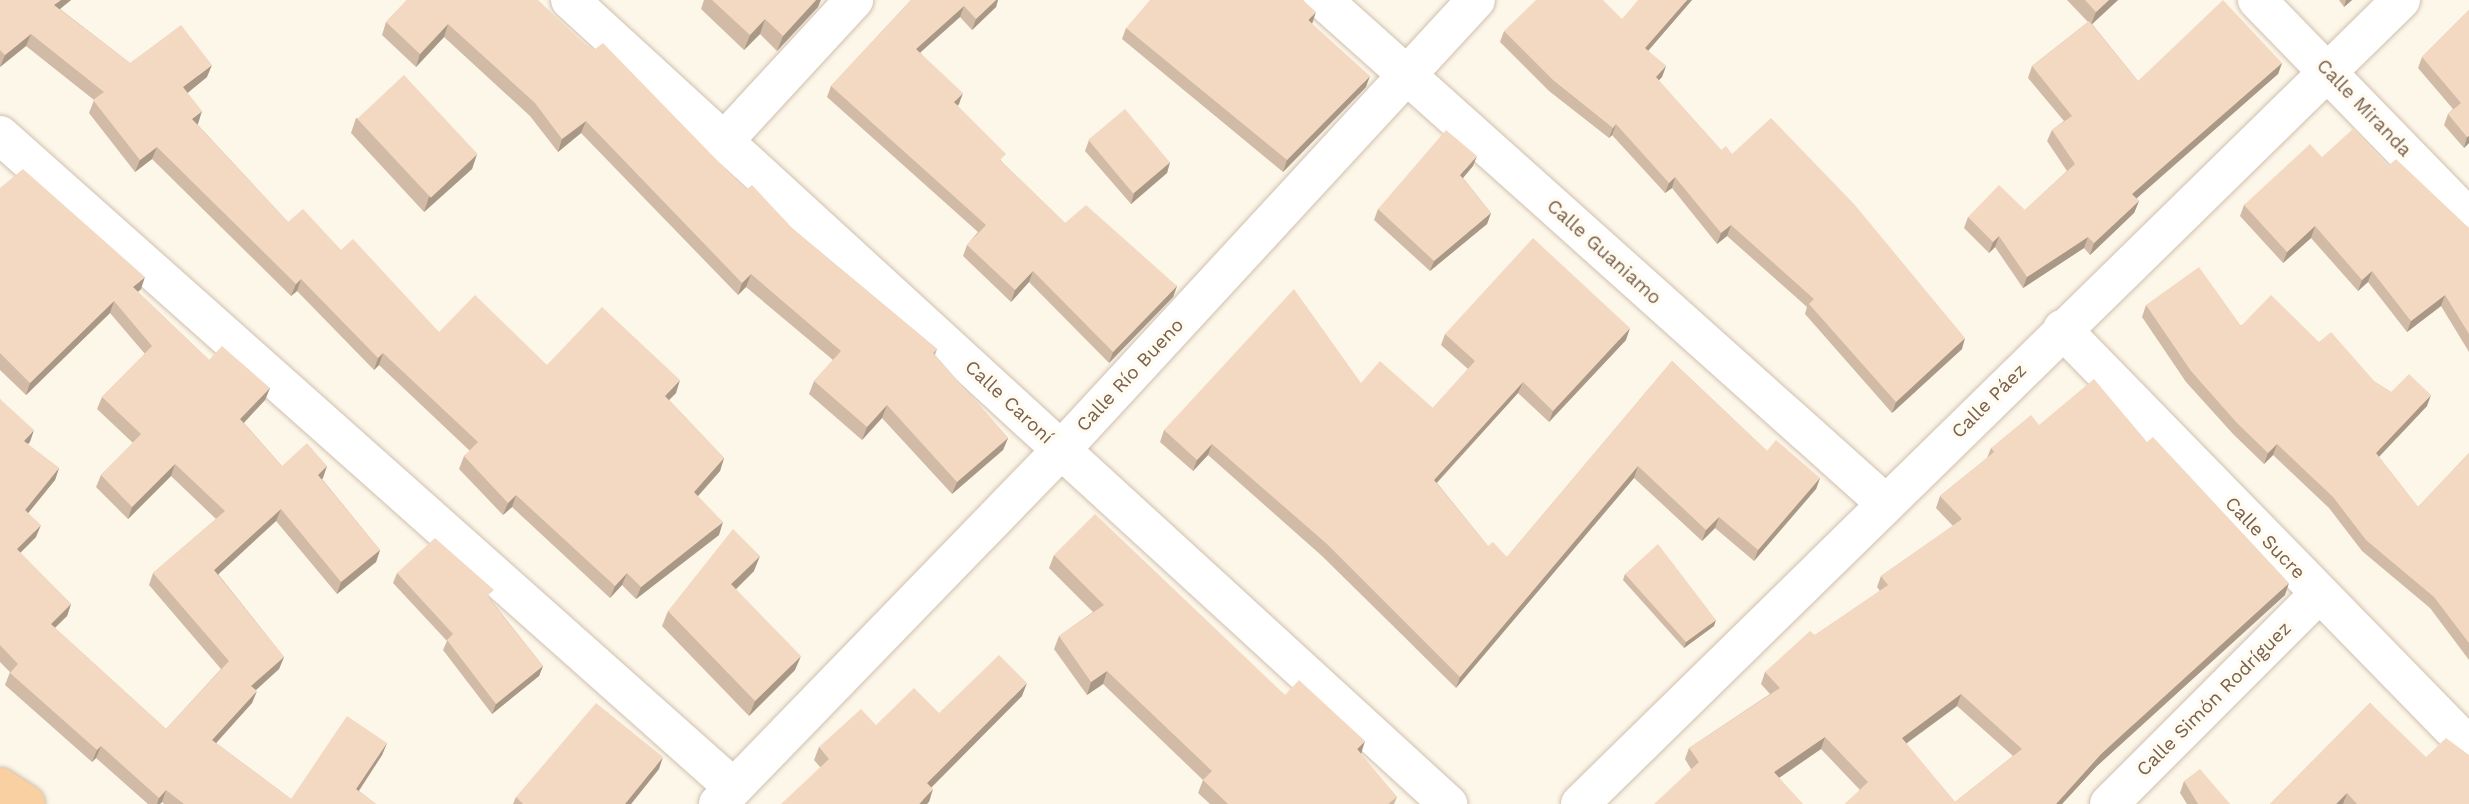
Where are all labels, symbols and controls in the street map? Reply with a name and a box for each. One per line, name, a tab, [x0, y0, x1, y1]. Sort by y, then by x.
street label: Calle Miranda	[2312, 54, 2416, 162]
street label: Calle Guaniamo	[1542, 195, 1666, 309]
street label: Calle Río Bueno	[1072, 314, 1188, 436]
street label: Calle Caroní	[960, 355, 1058, 449]
street label: Calle Páez	[1947, 359, 2031, 443]
street label: Calle Sucre	[2220, 492, 2310, 584]
street label: Calle Simón Rodríguez	[2132, 617, 2296, 781]

